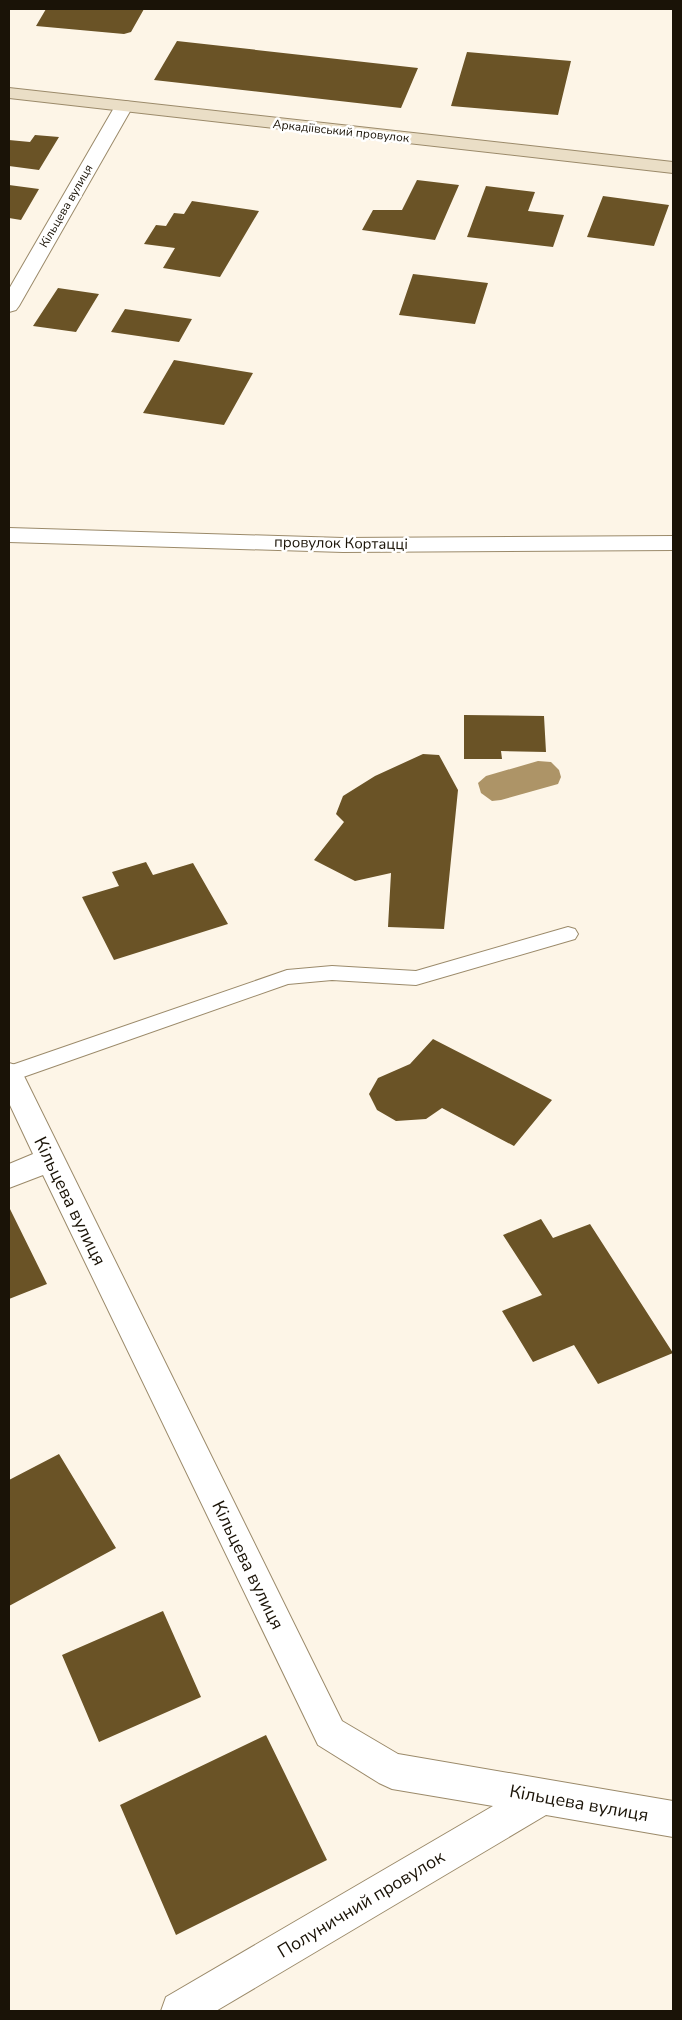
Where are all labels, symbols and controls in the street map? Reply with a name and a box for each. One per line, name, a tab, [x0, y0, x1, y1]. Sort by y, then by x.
street label: Аркадіївський провулок	[272, 116, 411, 146]
street label: Кільцева вулиця	[36, 161, 96, 251]
street label: провулок Кортацці	[274, 532, 408, 554]
street label: Кільцева вулиця	[28, 1133, 112, 1269]
street label: Кільцева вулиця	[206, 1497, 290, 1633]
street label: Кільцева вулиця	[508, 1779, 650, 1827]
street label: Полуничний провулок	[273, 1844, 449, 1963]

